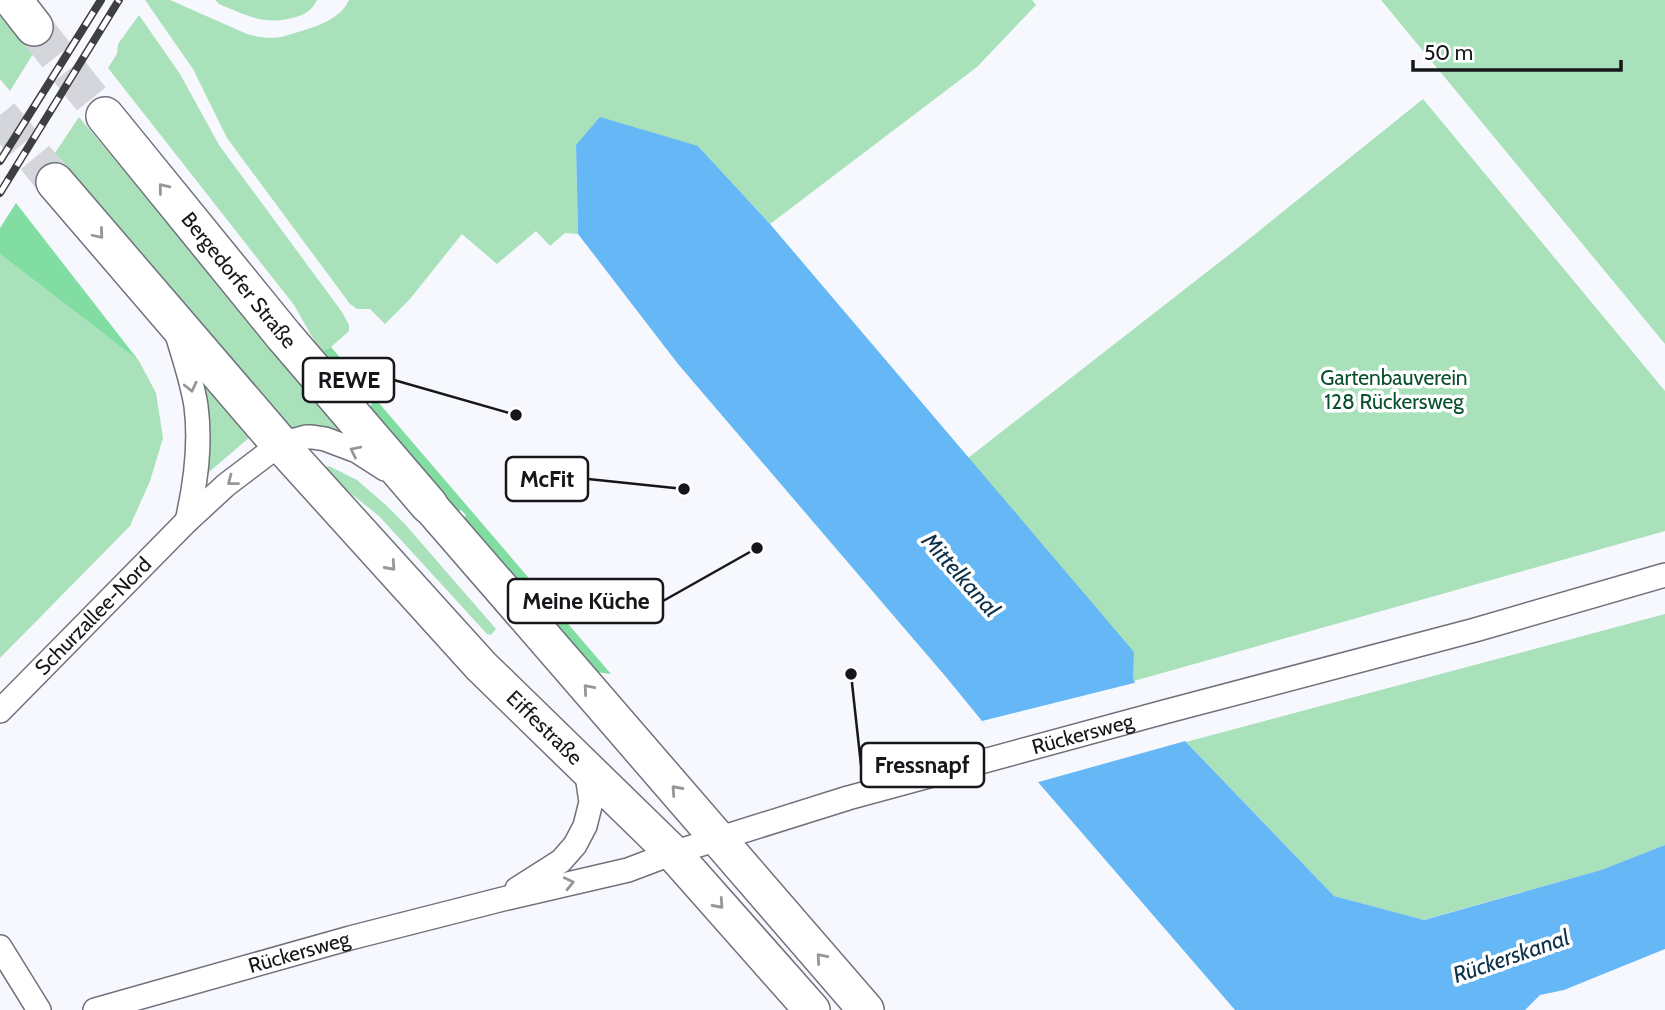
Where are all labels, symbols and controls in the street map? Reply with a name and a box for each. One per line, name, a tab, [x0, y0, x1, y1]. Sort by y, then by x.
scale bar	[1413, 28, 1621, 72]
text: 50 m	[1424, 40, 1473, 65]
one-way arrow	[159, 184, 172, 196]
street label: Bergedorfer Straße	[176, 207, 302, 353]
one-way arrow	[91, 226, 103, 239]
callout: REWE	[303, 358, 394, 402]
park label: Gartenbauverein 128 Rückersweg	[1320, 365, 1468, 414]
text: REWE	[318, 366, 380, 394]
one-way arrow	[183, 381, 198, 393]
one-way arrow	[350, 445, 362, 459]
callout: McFit	[506, 457, 588, 501]
text: McFit	[520, 465, 574, 493]
one-way arrow	[228, 472, 240, 485]
water label: Mittelkanal	[915, 526, 1006, 623]
street label: Schurzallee-Nord	[30, 552, 156, 680]
one-way arrow	[383, 558, 396, 571]
callout: Meine Küche	[508, 579, 663, 623]
text: Meine Küche	[522, 587, 650, 615]
one-way arrow	[584, 684, 596, 697]
street label: Eiffestraße	[502, 685, 588, 770]
street label: Rückersweg	[1029, 708, 1137, 759]
callout: Fressnapf	[861, 743, 984, 787]
text: Fressnapf	[875, 751, 970, 779]
one-way arrow	[672, 785, 684, 798]
one-way arrow	[563, 877, 575, 892]
one-way arrow	[711, 896, 723, 909]
water label: Rückerskanal	[1449, 923, 1574, 989]
street label: Rückersweg	[245, 926, 353, 978]
one-way arrow	[817, 954, 829, 967]

